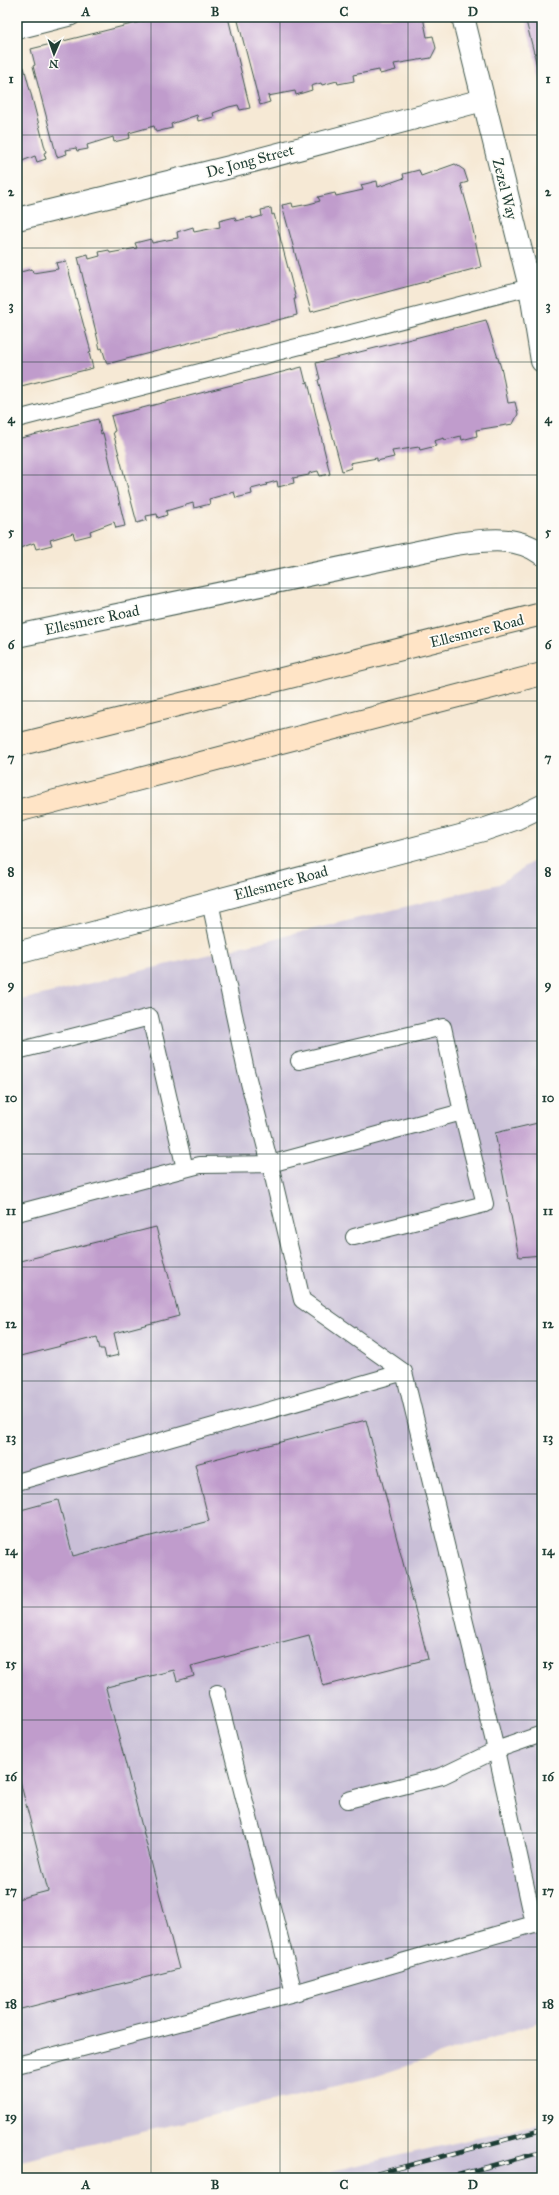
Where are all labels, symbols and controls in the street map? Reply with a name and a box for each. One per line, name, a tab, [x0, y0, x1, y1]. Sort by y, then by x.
text: A	[81, 4, 91, 20]
text: B	[211, 4, 220, 20]
text: C	[340, 4, 349, 20]
text: D	[468, 4, 478, 20]
north arrow	[34, 34, 74, 74]
text: N	[48, 57, 59, 70]
text: 1	[8, 71, 14, 87]
text: 1	[545, 71, 551, 87]
street label: De Jong Street	[204, 140, 297, 182]
street label: Zezel Way	[489, 156, 522, 223]
text: 2	[8, 184, 15, 200]
text: 2	[545, 184, 552, 200]
text: 3	[8, 298, 14, 314]
text: 3	[545, 298, 551, 314]
text: 4	[7, 411, 15, 427]
text: 4	[544, 411, 552, 427]
text: 5	[8, 524, 15, 540]
text: 5	[545, 524, 552, 540]
street label: Ellesmere Road	[43, 601, 141, 639]
street label: Ellesmere Road	[428, 611, 526, 651]
text: 6	[8, 637, 16, 653]
text: 6	[545, 637, 553, 653]
text: 7	[8, 750, 15, 766]
text: 7	[545, 750, 552, 766]
street label: Ellesmere Road	[232, 862, 330, 904]
text: 8	[8, 864, 15, 880]
text: 8	[545, 864, 552, 880]
text: 9	[8, 977, 15, 993]
text: 9	[545, 977, 552, 993]
text: 10	[5, 1090, 18, 1106]
text: 10	[542, 1090, 555, 1106]
text: 11	[6, 1203, 16, 1219]
text: 11	[543, 1203, 553, 1219]
text: 12	[5, 1316, 17, 1332]
text: 12	[542, 1316, 554, 1332]
text: 13	[6, 1430, 16, 1446]
text: 13	[543, 1430, 553, 1446]
text: 14	[5, 1543, 18, 1559]
text: 14	[542, 1543, 555, 1559]
text: 15	[5, 1656, 17, 1672]
text: 15	[542, 1656, 554, 1672]
text: 16	[5, 1769, 18, 1785]
text: 16	[542, 1769, 555, 1785]
text: 17	[5, 1883, 17, 1899]
text: 17	[542, 1883, 554, 1899]
text: 18	[5, 1996, 17, 2012]
text: 18	[542, 1996, 554, 2012]
text: 19	[5, 2109, 17, 2125]
text: 19	[542, 2109, 554, 2125]
text: A	[81, 2177, 91, 2193]
text: B	[211, 2177, 220, 2193]
text: C	[340, 2177, 349, 2193]
text: D	[468, 2177, 478, 2193]

